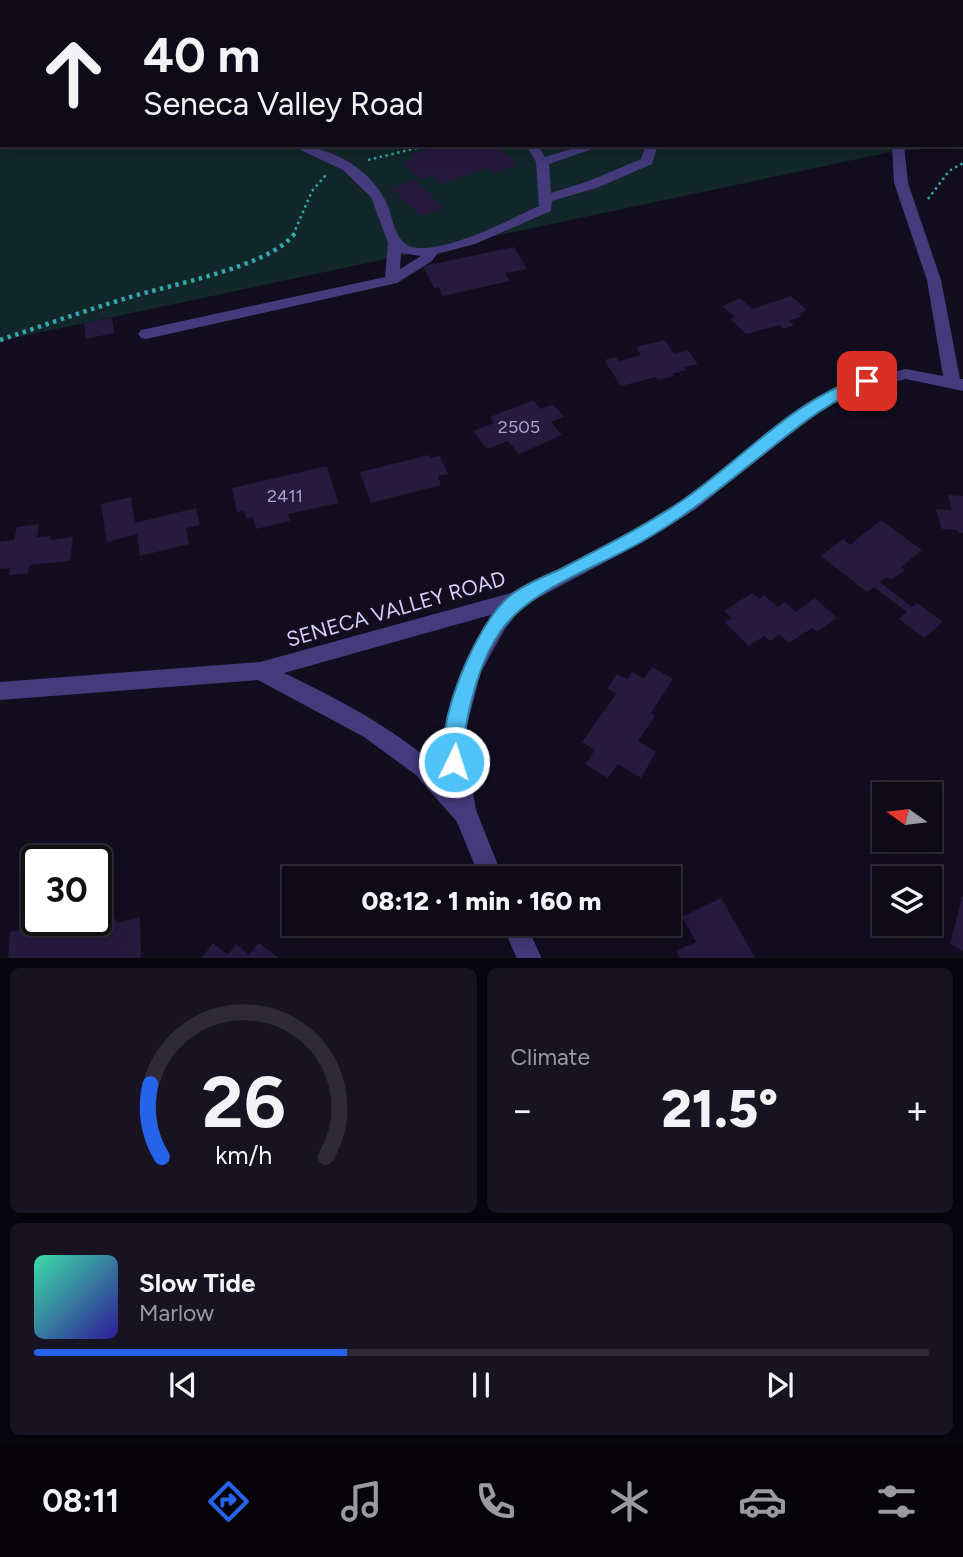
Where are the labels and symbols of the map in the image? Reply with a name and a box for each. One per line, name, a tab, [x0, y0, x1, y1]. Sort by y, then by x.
pin	[837, 351, 897, 411]
house number: 2505	[498, 416, 540, 438]
house number: 2411	[267, 485, 303, 507]
street label: SENECA VALLEY ROAD	[283, 565, 508, 652]
position arrow	[417, 725, 491, 799]
north arrow	[872, 782, 942, 852]
speed limit sign: 30	[21, 845, 112, 936]

